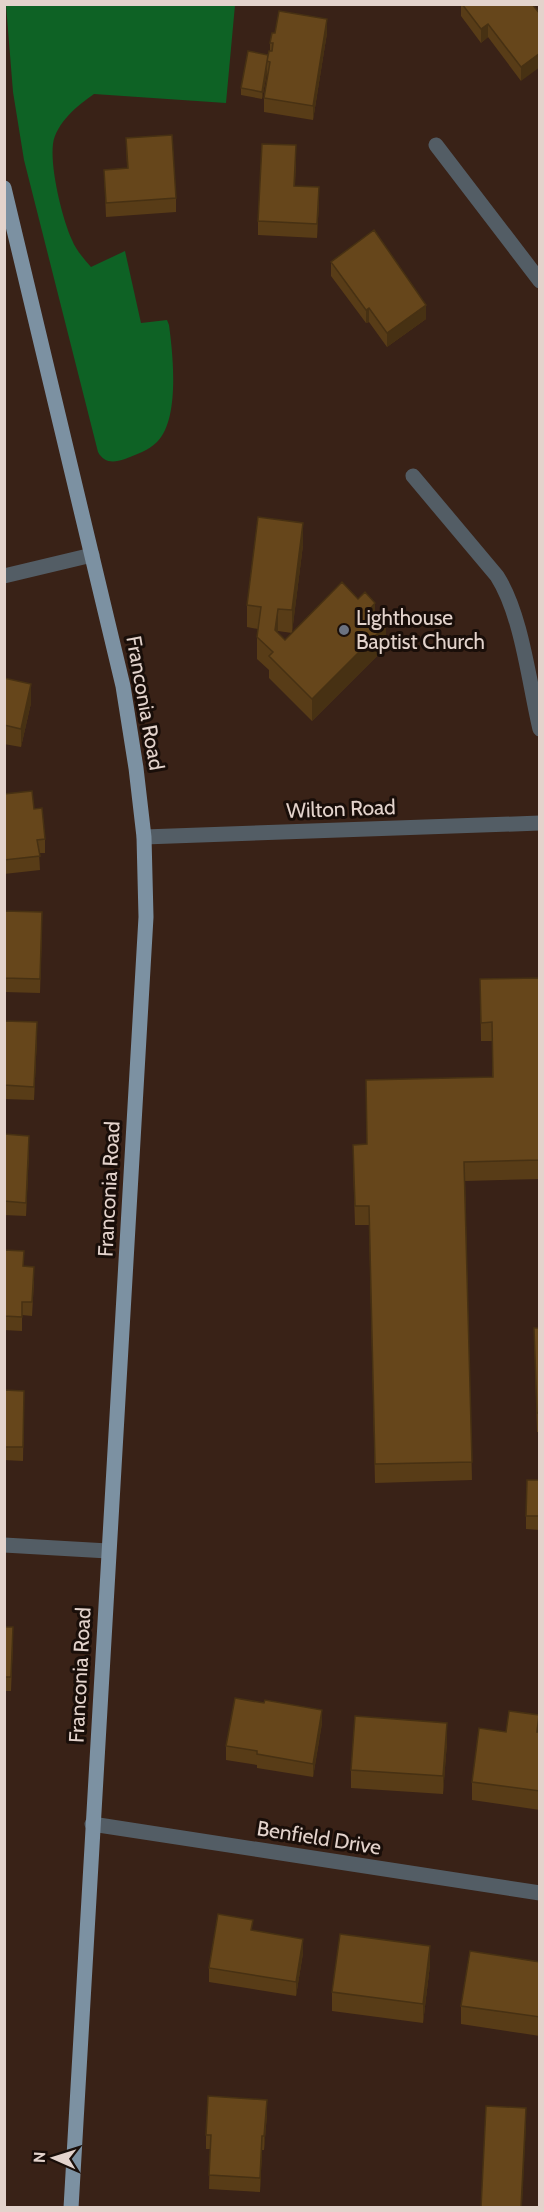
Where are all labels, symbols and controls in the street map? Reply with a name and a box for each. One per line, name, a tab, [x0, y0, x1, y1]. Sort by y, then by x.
place label: Lighthouse Baptist Church	[356, 605, 485, 654]
marker: Lighthouse Baptist Church	[337, 623, 351, 637]
street label: Franconia Road	[121, 634, 170, 772]
street label: Wilton Road	[286, 794, 396, 823]
street label: Franconia Road	[92, 1120, 125, 1257]
street label: Franconia Road	[63, 1606, 96, 1743]
street label: Benfield Drive	[255, 1815, 383, 1860]
north arrow	[24, 2128, 84, 2188]
text: N	[30, 2151, 49, 2163]

